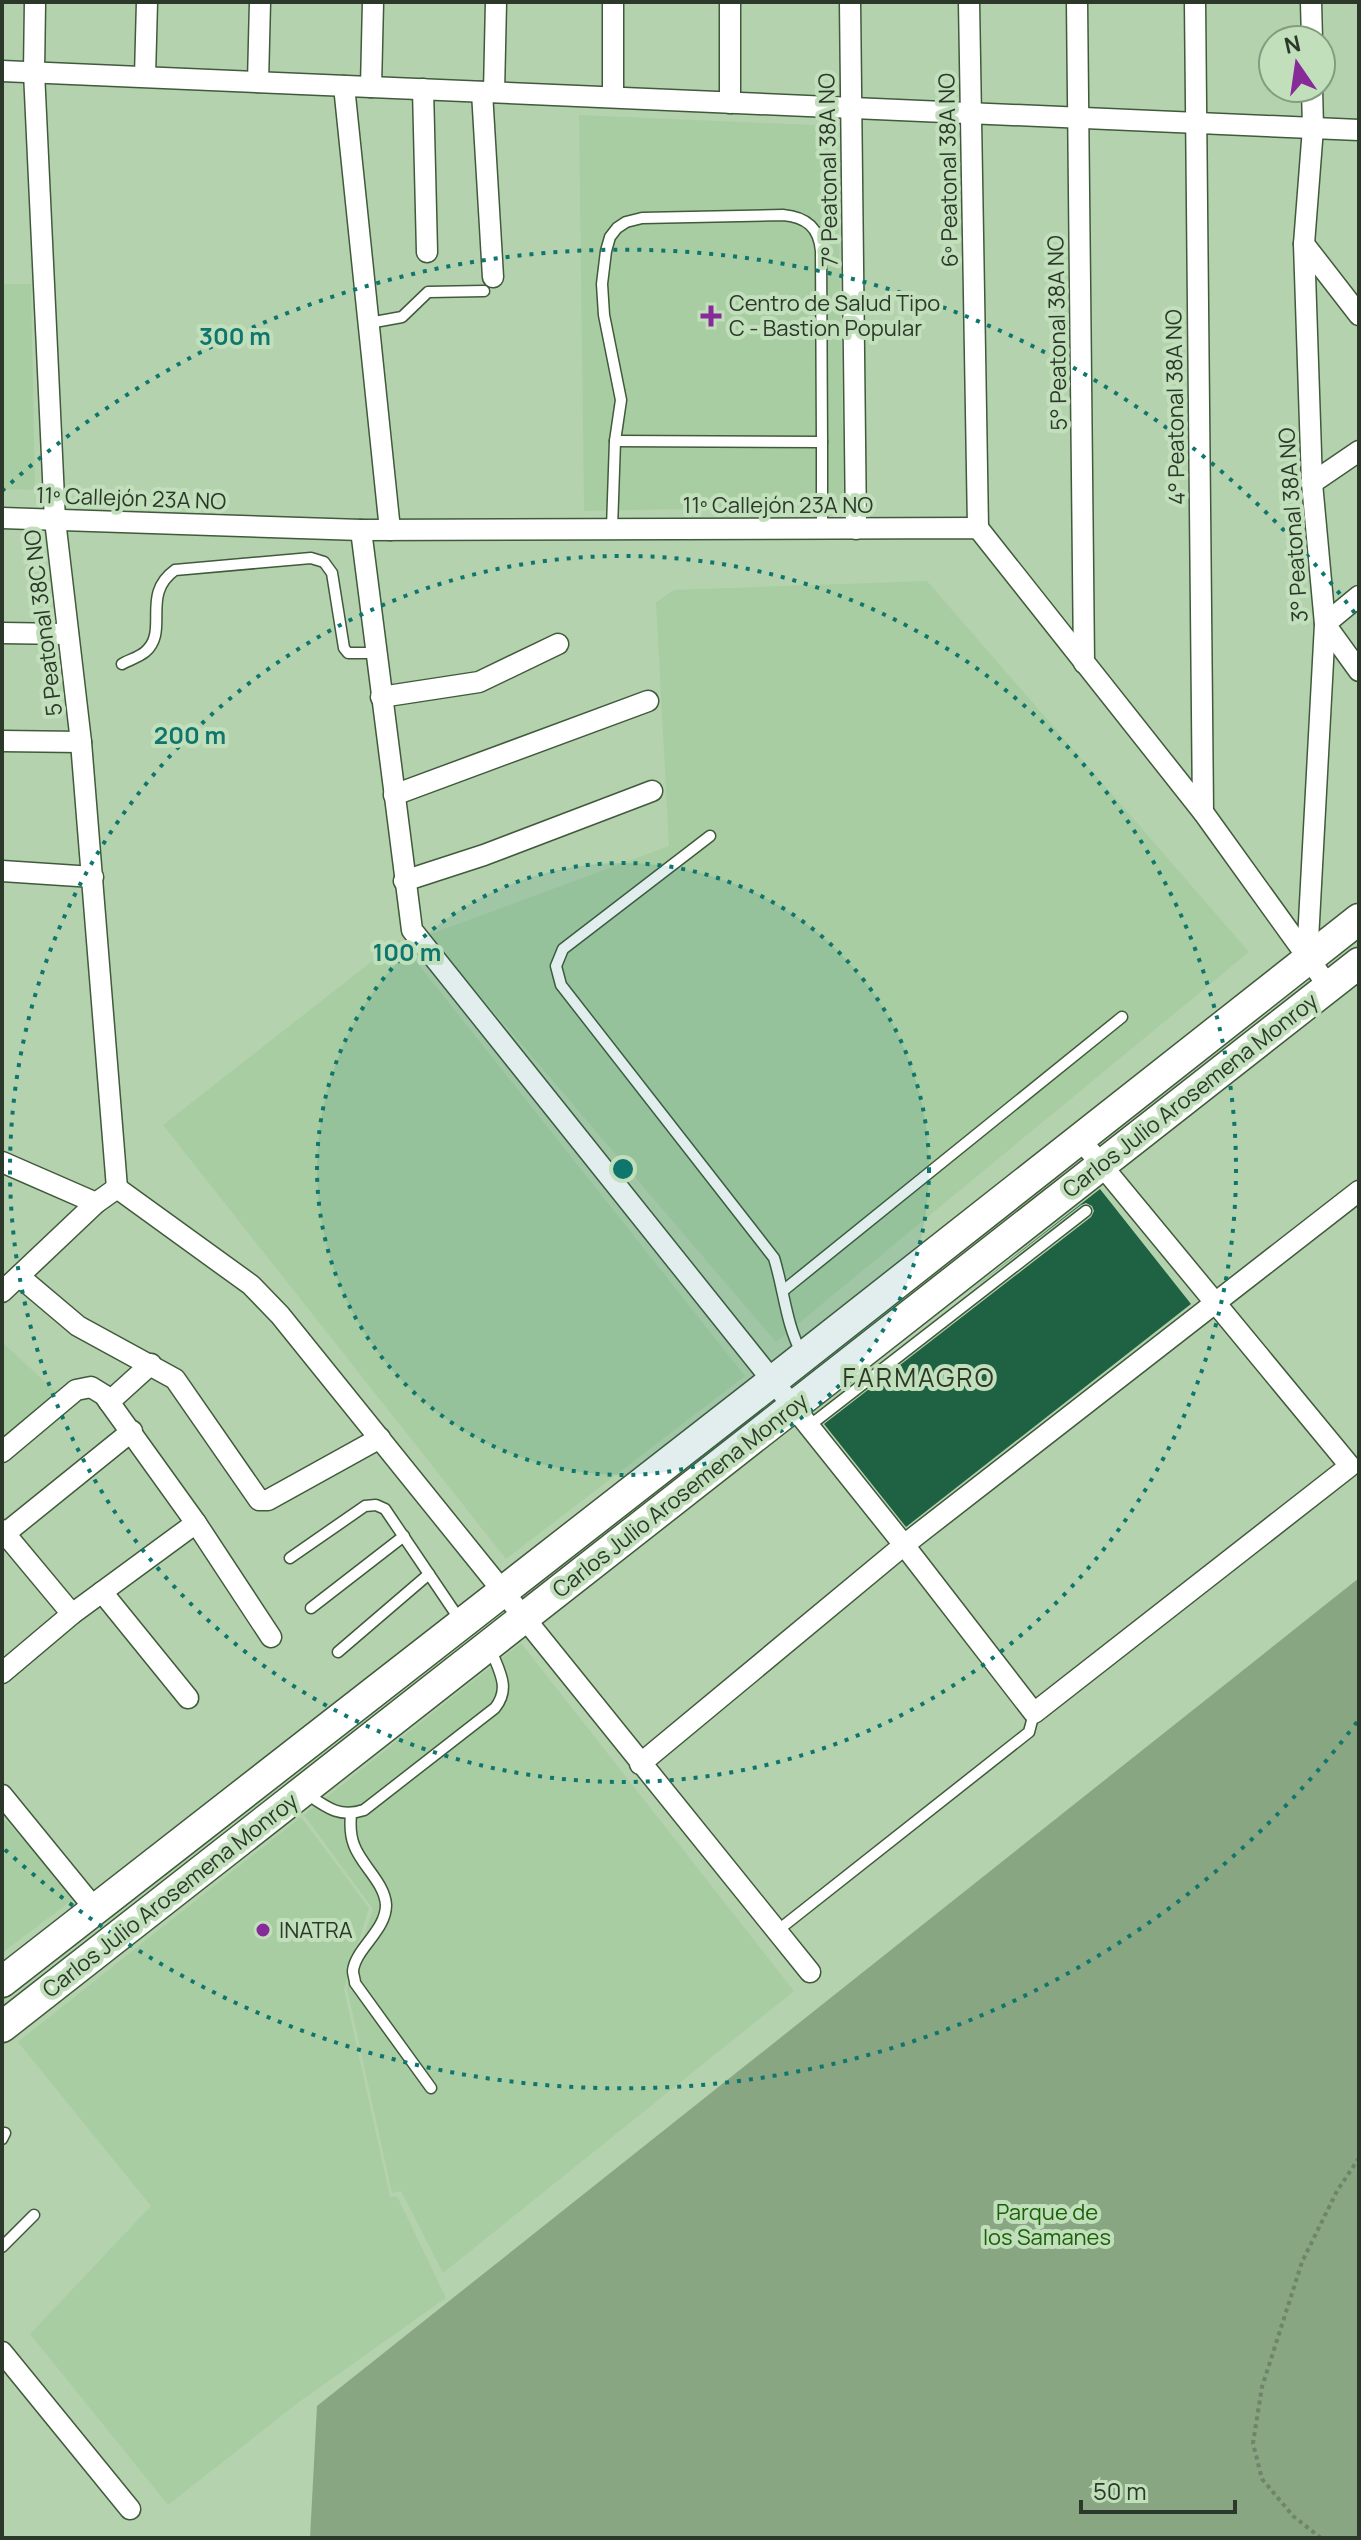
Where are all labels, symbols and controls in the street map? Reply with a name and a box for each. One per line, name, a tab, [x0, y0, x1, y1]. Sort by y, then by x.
north arrow	[1257, 24, 1337, 104]
text: N	[1281, 28, 1304, 61]
street label: 7° Peatonal 38A NO	[811, 73, 845, 267]
street label: 6º Peatonal 38A NO	[931, 73, 965, 267]
street label: 5° Peatonal 38A NO	[1040, 235, 1074, 431]
place label: Centro de Salud Tipo C - Bastion Popular	[729, 288, 940, 343]
marker: Centro de Salud Tipo C - Bastion Popular	[700, 305, 722, 327]
street label: 4° Peatonal 38A NO	[1158, 309, 1192, 505]
text: 300 m	[199, 319, 271, 352]
street label: 3° Peatonal 38A NO	[1271, 427, 1315, 623]
street label: 11º Callejón 23A NO	[35, 480, 227, 516]
street label: 11º Callejón 23A NO	[683, 490, 873, 520]
street label: 5 Peatonal 38C NO	[17, 528, 69, 718]
text: 200 m	[154, 718, 226, 751]
text: 100 m	[373, 935, 441, 968]
street label: Carlos Julio Arosemena Monroy	[1056, 985, 1324, 1204]
centre of rings	[609, 1155, 637, 1183]
district label: FARMAGRO	[842, 1359, 996, 1395]
street label: Carlos Julio Arosemena Monroy	[546, 1385, 814, 1604]
street label: Carlos Julio Arosemena Monroy	[36, 1785, 304, 2004]
place label: INATRA	[279, 1915, 353, 1945]
marker: INATRA	[254, 1921, 272, 1939]
park label: Parque de los Samanes	[983, 2197, 1111, 2252]
scale bar	[1081, 2464, 1235, 2514]
text: 50 m	[1093, 2474, 1147, 2507]

